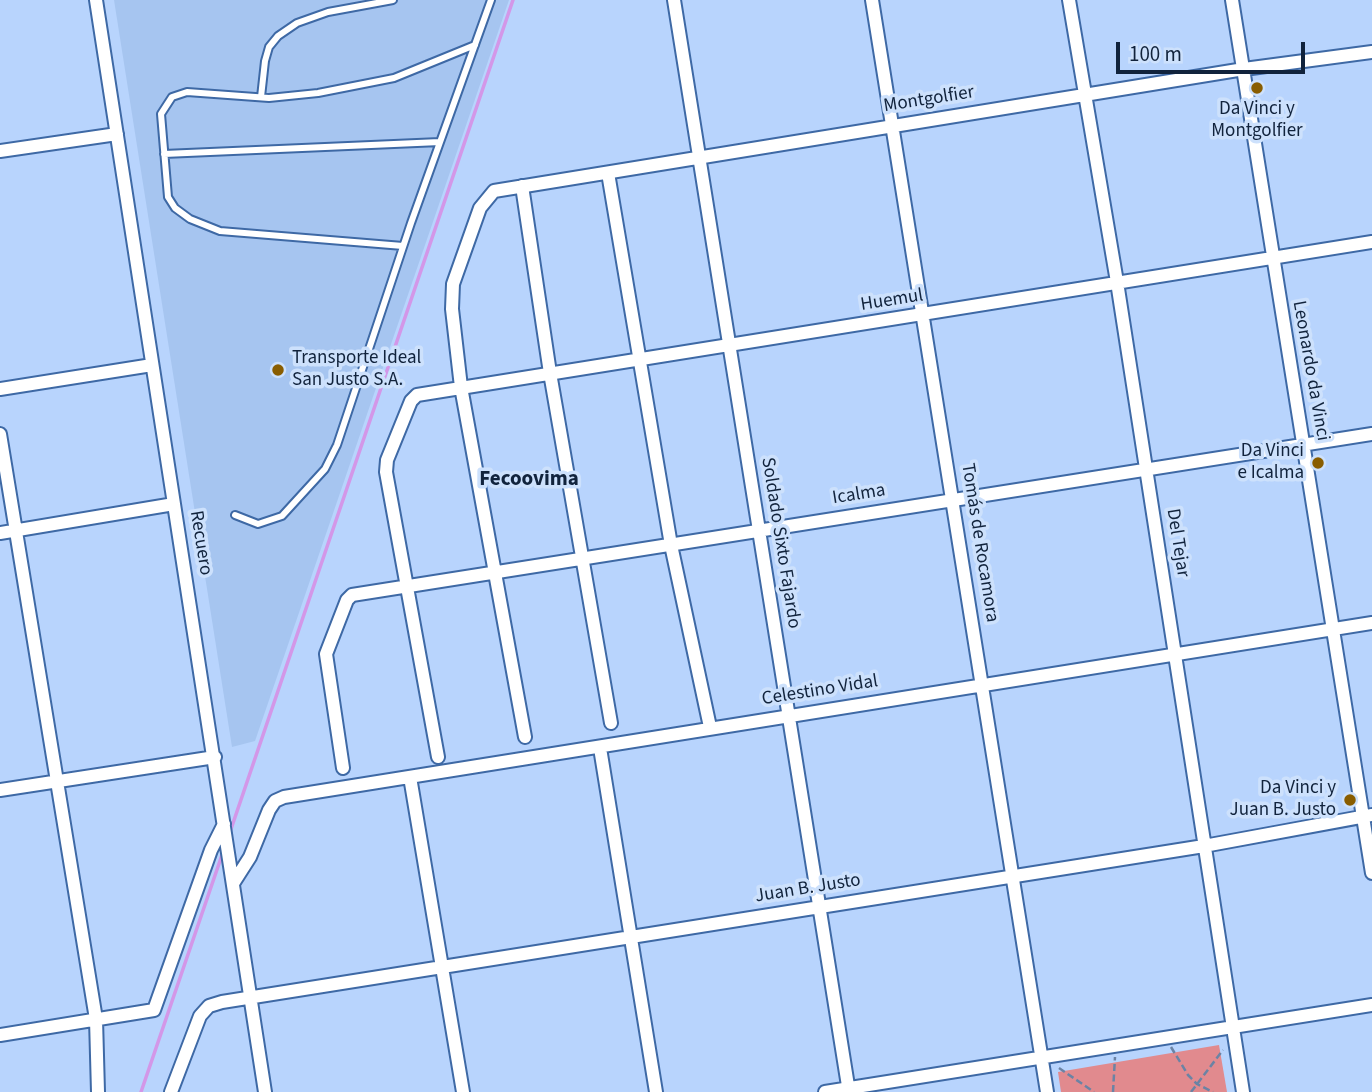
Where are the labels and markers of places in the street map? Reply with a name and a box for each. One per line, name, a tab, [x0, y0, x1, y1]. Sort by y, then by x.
marker: Da Vinci y Montgolfier	[1249, 80, 1265, 96]
place label: Da Vinci y Montgolfier	[1211, 99, 1303, 143]
place label: Transporte Ideal San Justo S.A.	[292, 348, 421, 392]
marker: Transporte Ideal San Justo S.A.	[270, 362, 286, 378]
place label: Da Vinci e Icalma	[1238, 441, 1304, 485]
marker: Da Vinci e Icalma	[1310, 455, 1326, 471]
place label: Da Vinci y Juan B. Justo	[1230, 778, 1336, 822]
marker: Da Vinci y Juan B. Justo	[1342, 792, 1358, 808]

